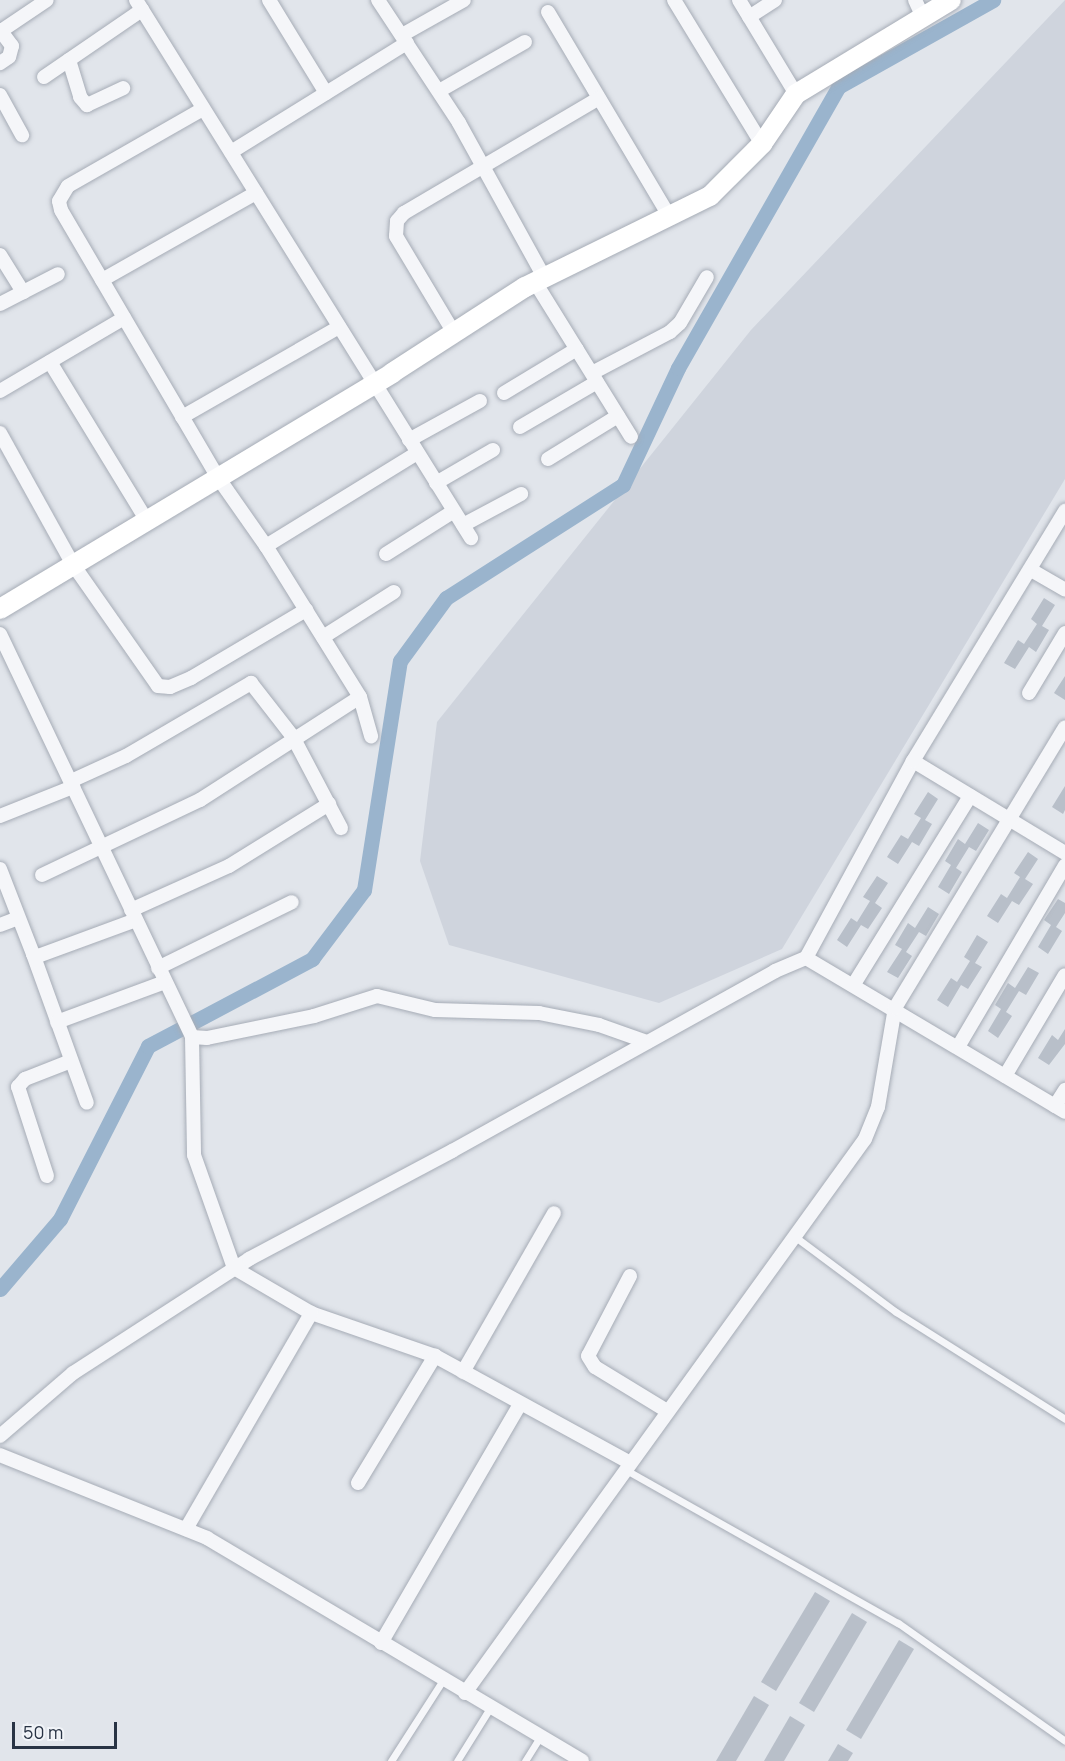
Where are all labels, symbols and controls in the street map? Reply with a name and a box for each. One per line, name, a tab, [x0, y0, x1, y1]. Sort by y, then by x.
scale bar	[15, 1710, 120, 1748]
text: 50 m	[23, 1720, 63, 1744]

